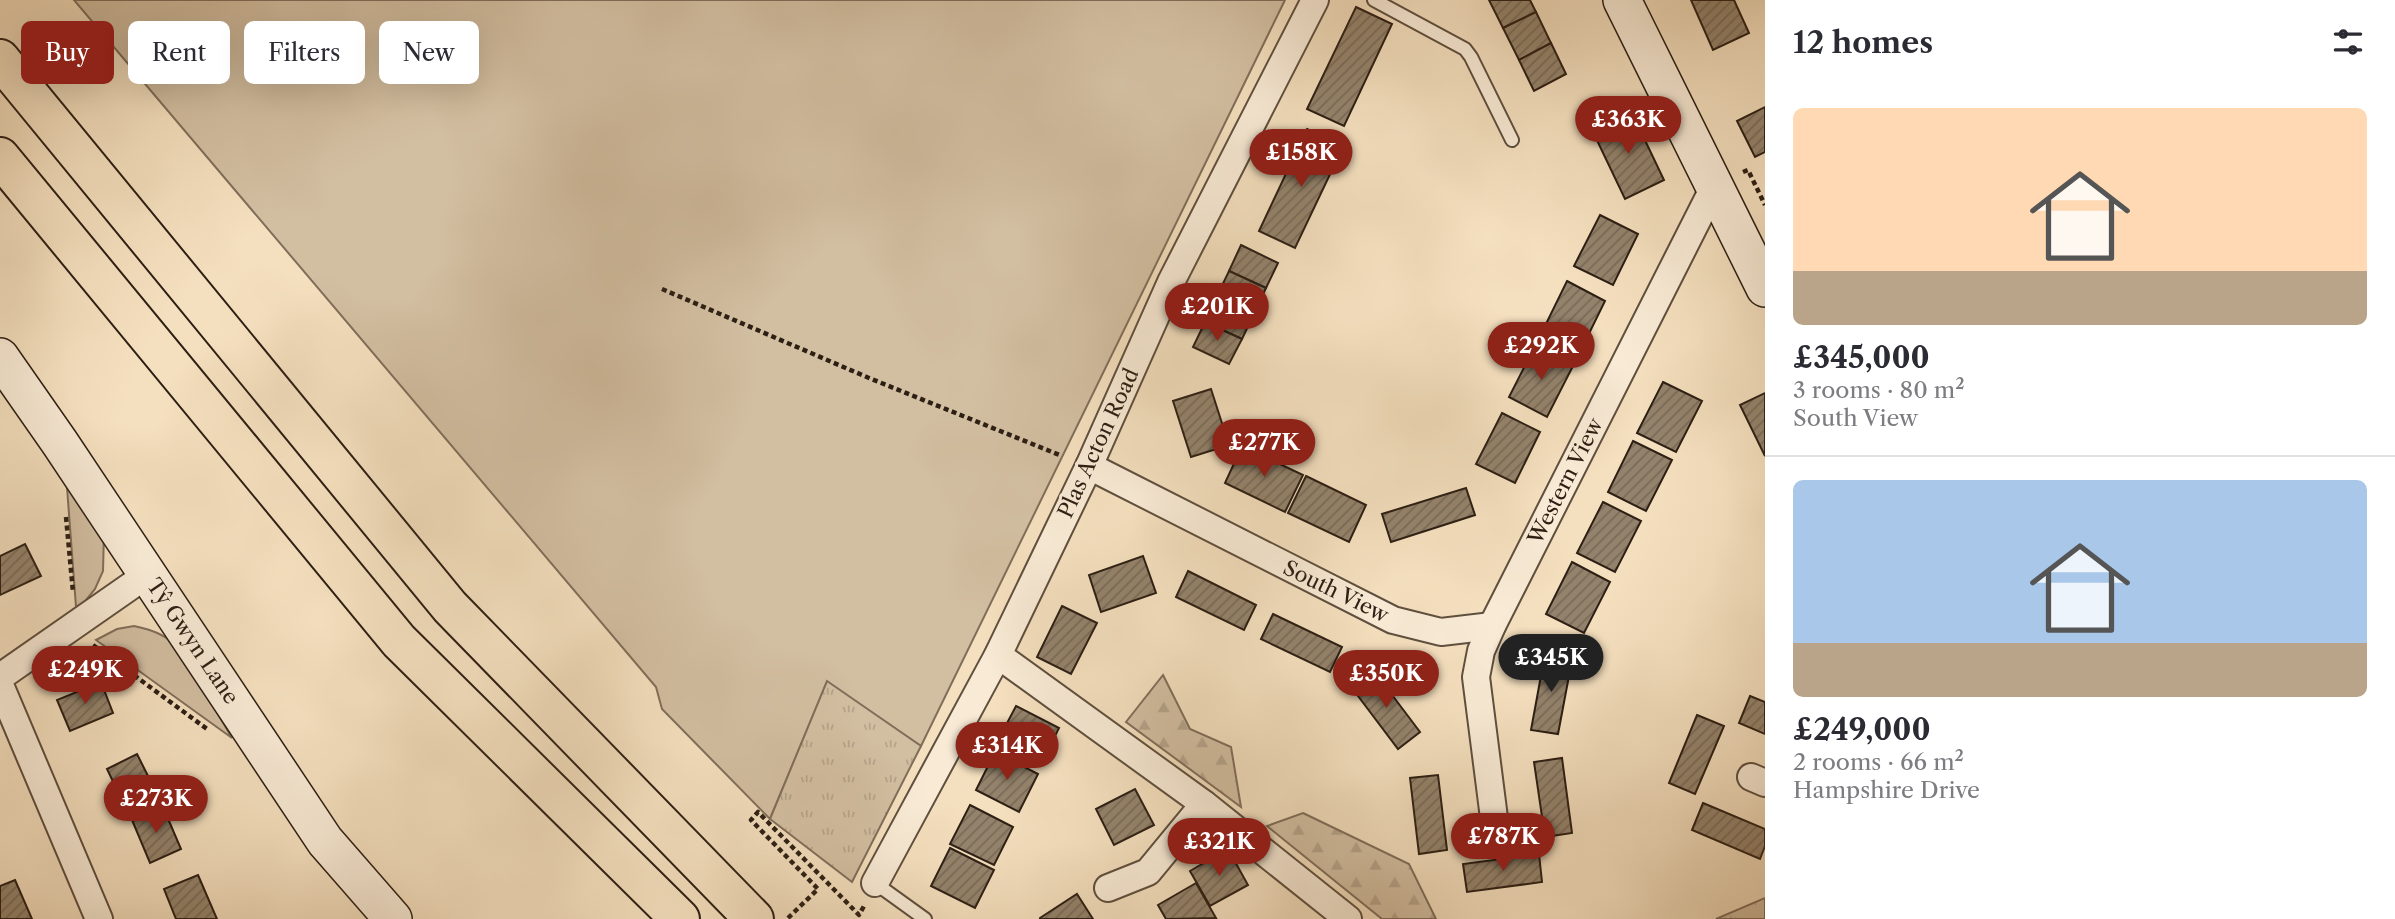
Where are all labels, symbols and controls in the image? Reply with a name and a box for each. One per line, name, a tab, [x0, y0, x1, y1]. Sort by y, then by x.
chip: Buy	[21, 21, 114, 84]
chip: Rent	[128, 21, 230, 84]
chip: Filters	[244, 21, 365, 84]
chip: New	[379, 21, 479, 84]
icon: filters	[2329, 23, 2367, 61]
text: 12 homes	[1793, 24, 1933, 61]
pin: £363K	[1579, 96, 1677, 156]
text: £363K	[1591, 105, 1665, 133]
pin: £158K	[1252, 130, 1350, 189]
text: £158K	[1265, 138, 1337, 166]
icon: home	[2017, 153, 2143, 279]
pin: £201K	[1168, 284, 1266, 343]
text: £201K	[1181, 292, 1253, 320]
pin: £292K	[1492, 322, 1590, 382]
text: £292K	[1504, 331, 1578, 359]
text: £345,000	[1793, 339, 1930, 376]
street label: Plas Acton Road	[1052, 364, 1144, 522]
text: 3 rooms · 80 m²	[1793, 376, 1965, 404]
text: South View	[1793, 404, 1918, 432]
street label: Western View	[1522, 413, 1608, 549]
pin: £277K	[1215, 420, 1313, 479]
text: £277K	[1228, 428, 1300, 456]
icon: home	[2017, 525, 2143, 651]
street label: South View	[1279, 555, 1393, 628]
street label: Tŷ Gwyn Lane	[142, 573, 244, 709]
pin: £345K	[1502, 634, 1600, 694]
text: £345K	[1514, 643, 1588, 671]
pin: £249K	[36, 646, 134, 706]
pin: £350K	[1337, 650, 1435, 710]
text: £249K	[48, 655, 122, 683]
text: £350K	[1349, 659, 1423, 687]
text: £249,000	[1793, 711, 1931, 748]
pin: £314K	[958, 722, 1056, 782]
text: £314K	[972, 731, 1042, 759]
text: 2 rooms · 66 m²	[1793, 748, 1964, 776]
pin: £273K	[107, 776, 205, 835]
text: Hampshire Drive	[1793, 776, 1980, 804]
text: £273K	[120, 784, 192, 812]
pin: £787K	[1454, 814, 1552, 873]
pin: £321K	[1170, 818, 1268, 878]
text: £787K	[1467, 822, 1539, 850]
text: £321K	[1184, 827, 1254, 855]

